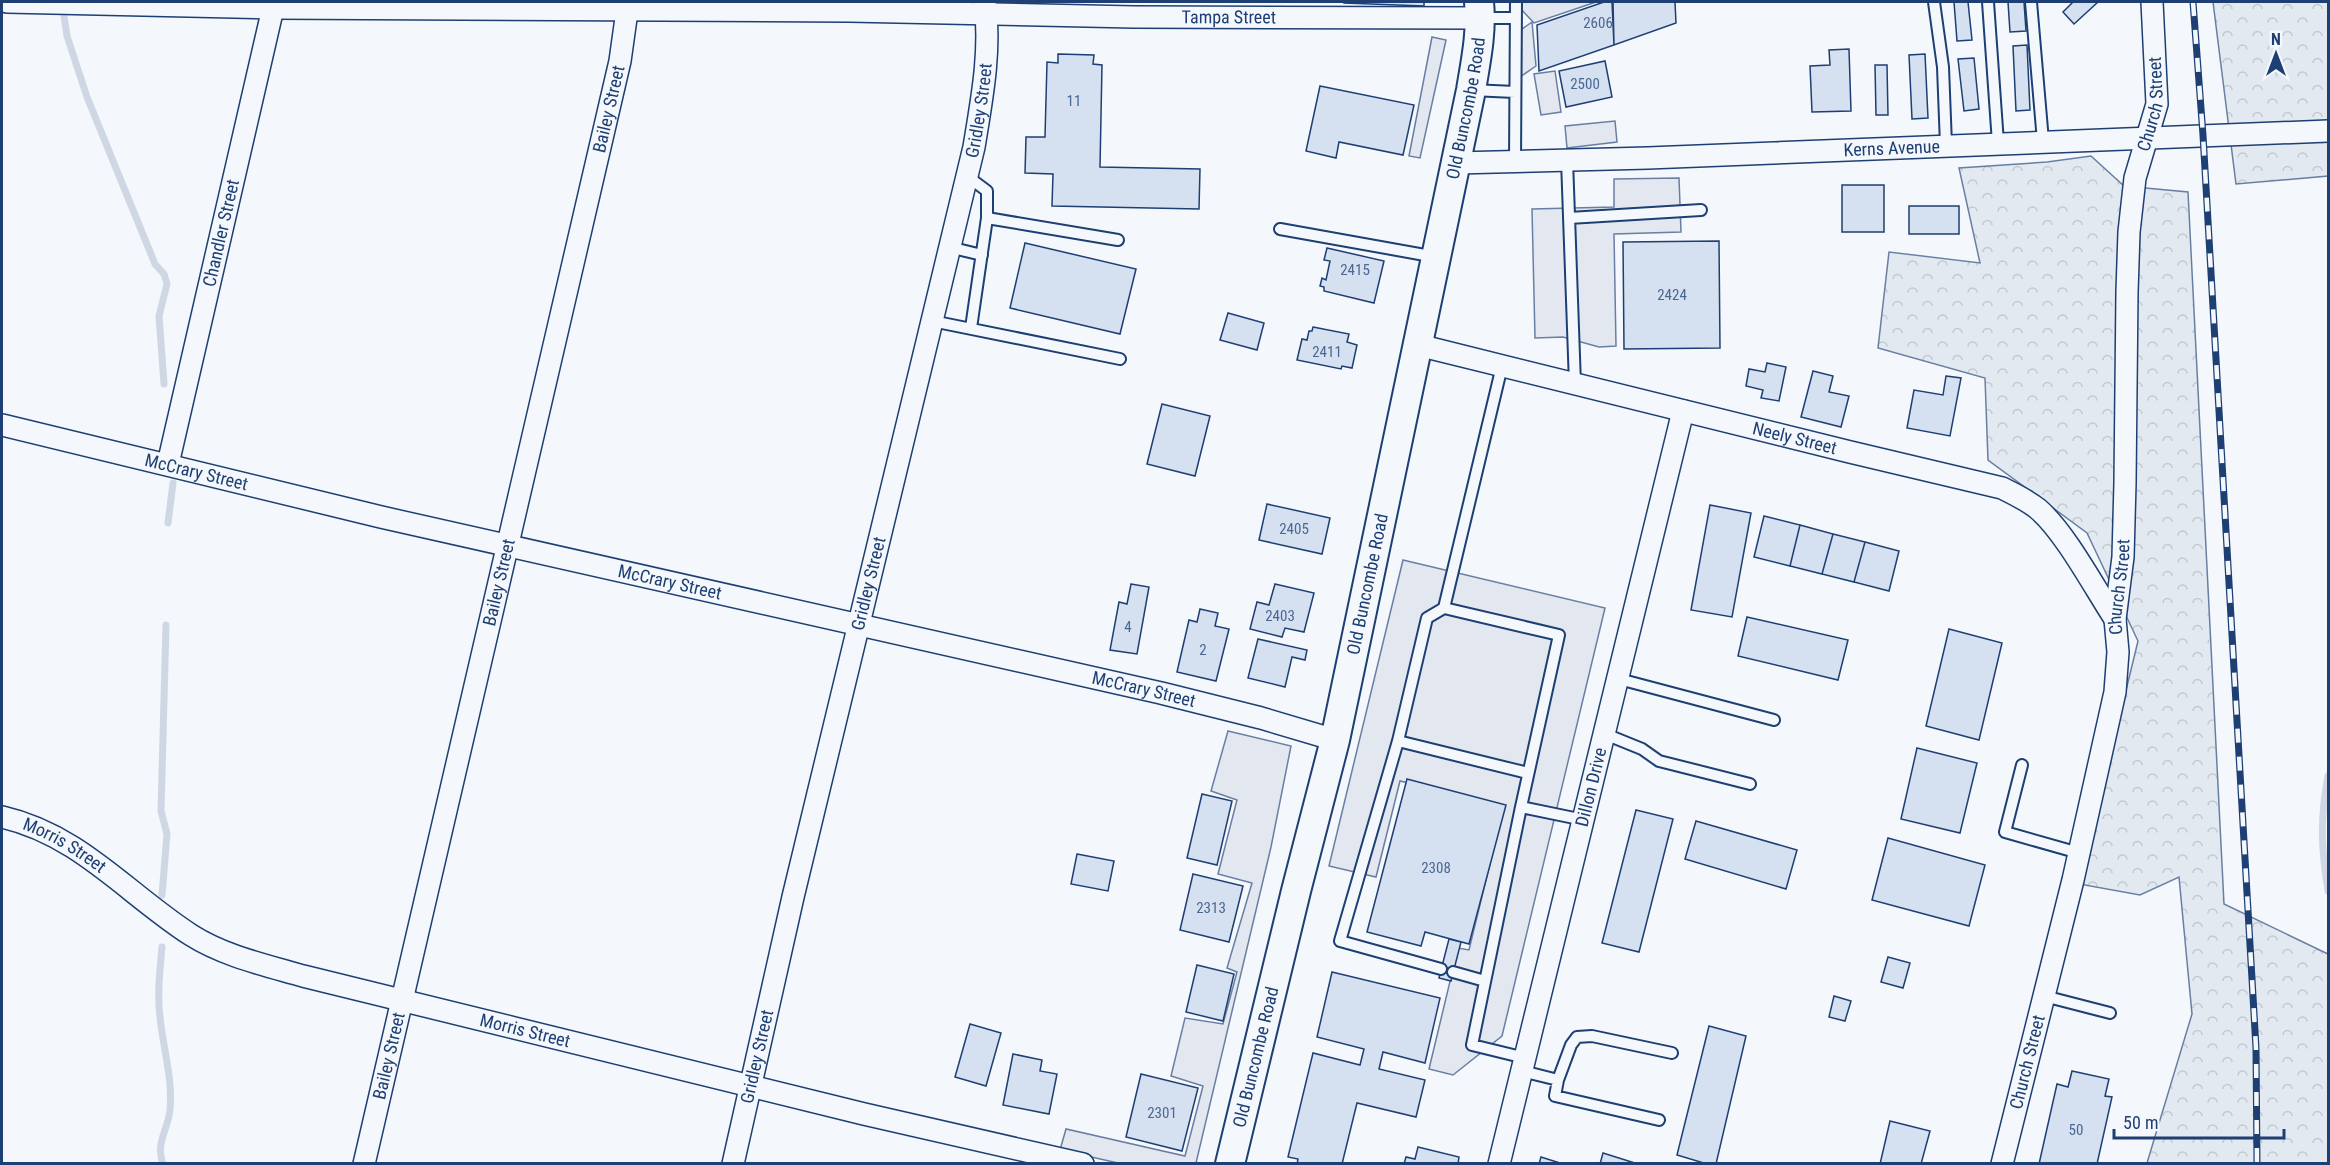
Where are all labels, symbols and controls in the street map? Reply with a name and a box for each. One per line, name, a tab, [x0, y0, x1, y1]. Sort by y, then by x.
street label: Tampa Street	[1182, 6, 1276, 27]
house number: 2606	[1583, 14, 1613, 32]
north arrow	[2246, 24, 2306, 84]
text: N	[2271, 30, 2281, 49]
street label: Old Buncombe Road	[1442, 36, 1489, 181]
street label: Church Street	[2133, 56, 2167, 154]
street label: Gridley Street	[961, 62, 996, 160]
street label: Bailey Street	[588, 63, 629, 155]
house number: 2500	[1570, 75, 1600, 93]
house number: 11	[1067, 92, 1081, 110]
street label: Kerns Avenue	[1843, 135, 1940, 160]
street label: Chandler Street	[198, 177, 243, 289]
house number: 2415	[1340, 261, 1370, 279]
house number: 2424	[1657, 286, 1687, 304]
house number: 2411	[1312, 343, 1342, 361]
street label: Neely Street	[1750, 417, 1839, 458]
street label: McCrary Street	[143, 449, 250, 494]
street label: Old Buncombe Road	[1342, 512, 1392, 657]
house number: 2405	[1279, 520, 1309, 538]
street label: Gridley Street	[847, 535, 890, 632]
street label: Bailey Street	[478, 537, 519, 628]
street label: Church Street	[2104, 539, 2133, 636]
street label: McCrary Street	[616, 560, 724, 604]
house number: 2403	[1265, 607, 1295, 625]
house number: 4	[1124, 618, 1132, 636]
house number: 2	[1199, 641, 1207, 659]
street label: McCrary Street	[1090, 667, 1198, 711]
street label: Dillon Drive	[1571, 745, 1610, 829]
street label: Morris Street	[20, 813, 110, 877]
house number: 2308	[1421, 859, 1451, 877]
house number: 2313	[1196, 899, 1226, 917]
street label: Old Buncombe Road	[1228, 985, 1282, 1129]
street label: Gridley Street	[736, 1008, 777, 1105]
street label: Morris Street	[478, 1009, 573, 1051]
street label: Bailey Street	[368, 1010, 409, 1101]
street label: Church Street	[2005, 1013, 2049, 1111]
scale bar	[2114, 1102, 2284, 1140]
house number: 2301	[1147, 1104, 1177, 1122]
text: 50 m	[2123, 1112, 2158, 1133]
house number: 50	[2069, 1121, 2083, 1139]

